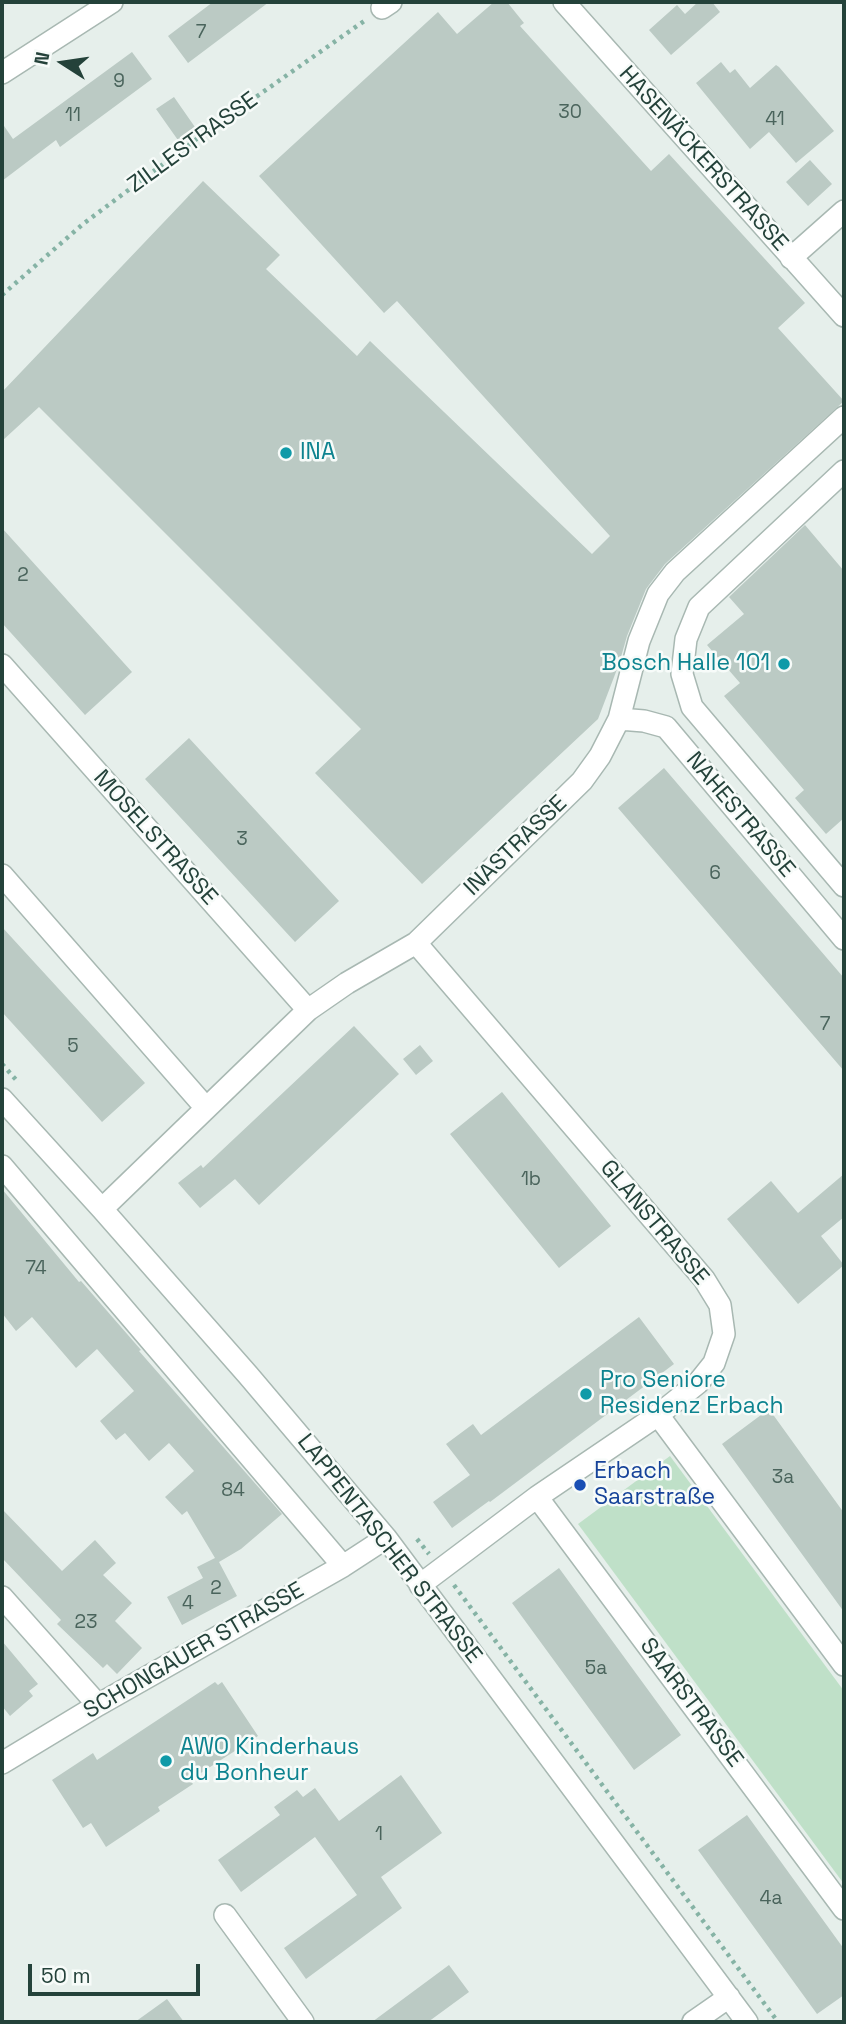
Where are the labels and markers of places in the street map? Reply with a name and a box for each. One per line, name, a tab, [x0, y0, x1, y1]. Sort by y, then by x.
place label: INA	[300, 439, 335, 467]
marker: INA	[278, 445, 294, 461]
place label: Bosch Halle 101	[602, 650, 770, 678]
marker: Bosch Halle 101	[776, 656, 792, 672]
place label: Pro Seniore Residenz Erbach	[600, 1367, 784, 1421]
marker: Pro Seniore Residenz Erbach	[578, 1386, 594, 1402]
place label: Erbach Saarstraße	[594, 1458, 715, 1512]
marker: Erbach Saarstraße	[572, 1477, 588, 1493]
place label: AWO Kinderhaus du Bonheur	[180, 1734, 359, 1788]
marker: AWO Kinderhaus du Bonheur	[158, 1753, 174, 1769]

